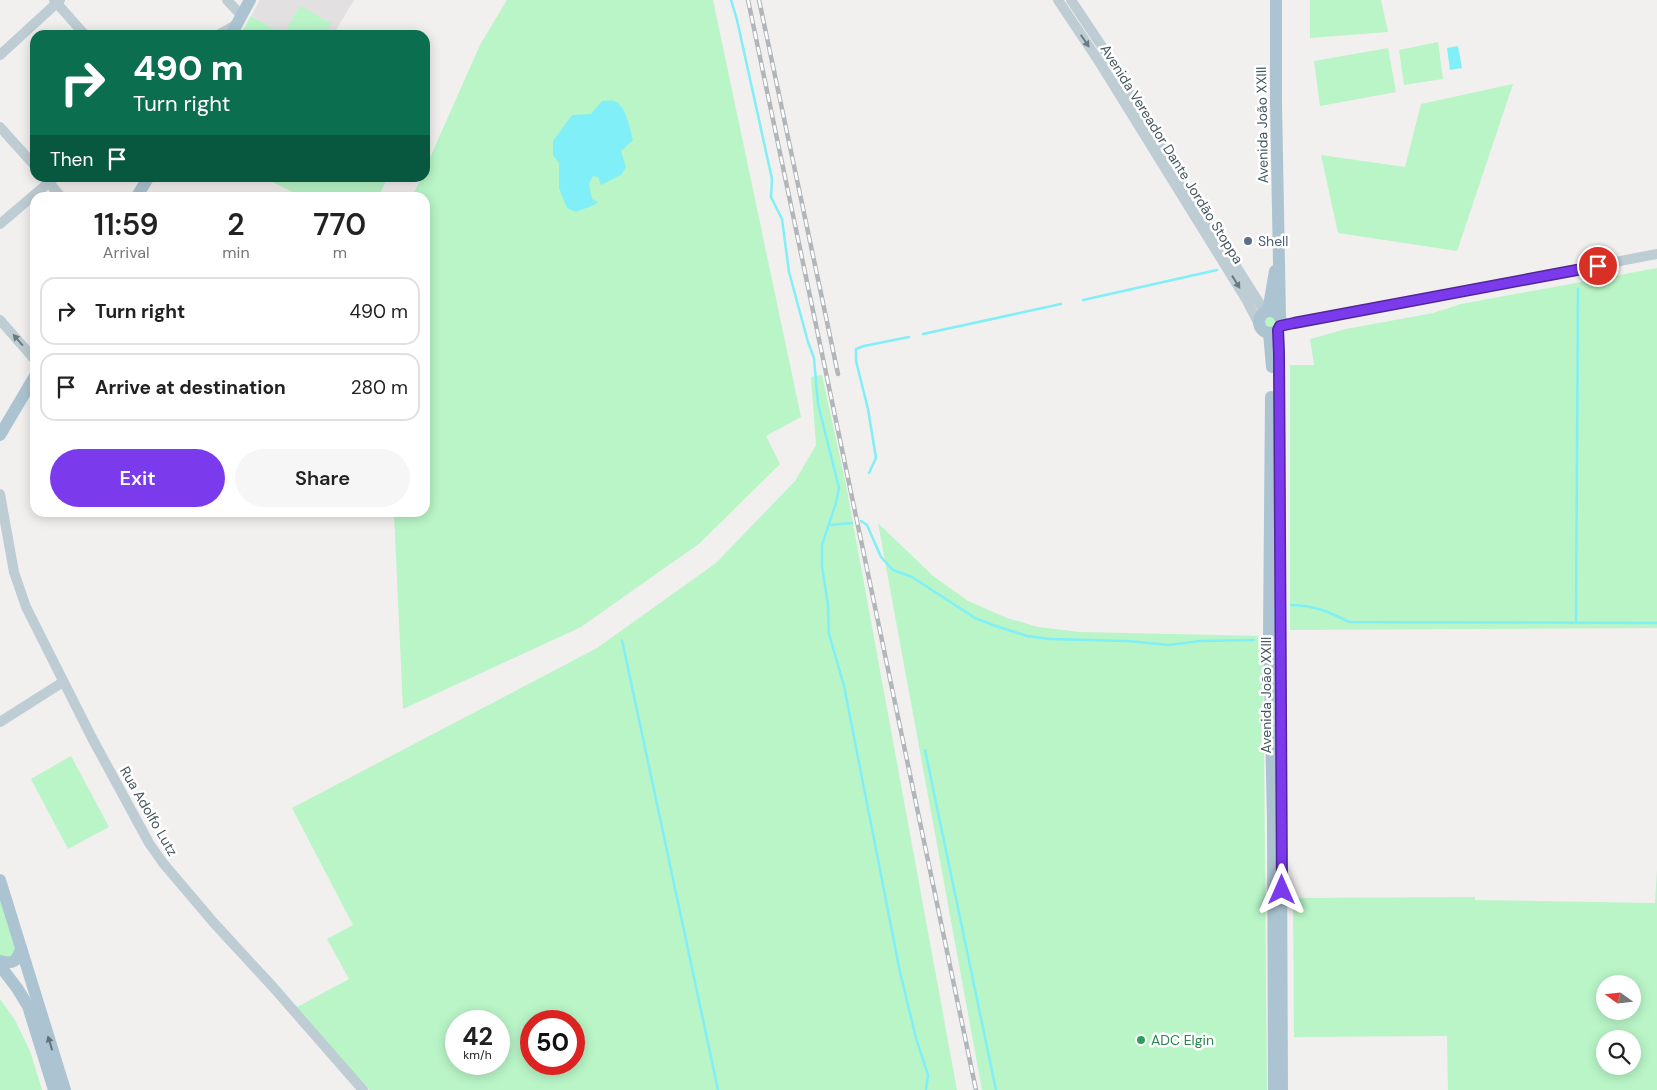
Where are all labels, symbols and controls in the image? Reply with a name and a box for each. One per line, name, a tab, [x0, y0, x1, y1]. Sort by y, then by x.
one-way arrow	[1080, 34, 1090, 47]
street label: Avenida Vereador Dante Jordão Stoppa	[1097, 41, 1247, 267]
text: 490 m	[133, 45, 244, 91]
icon: right	[50, 50, 115, 115]
street label: Avenida João XXIII	[1252, 66, 1272, 184]
text: Turn right	[133, 89, 230, 118]
icon: arrive	[103, 145, 131, 173]
text: Then	[50, 147, 93, 172]
text: 11:59	[94, 205, 159, 244]
text: 2	[227, 205, 245, 244]
text: 770	[313, 205, 366, 244]
place label: Shell	[1258, 232, 1288, 250]
marker: Shell	[1242, 235, 1254, 247]
text: Arrival	[103, 242, 149, 263]
text: min	[222, 242, 250, 263]
text: m	[333, 242, 347, 263]
pin	[1577, 245, 1619, 287]
icon: arrive	[1584, 252, 1612, 280]
one-way arrow	[1231, 276, 1240, 289]
icon: right	[52, 297, 80, 325]
text: Turn right	[95, 299, 185, 324]
text: 490 m	[350, 299, 408, 324]
one-way arrow	[12, 334, 23, 347]
icon: arrive	[52, 373, 80, 401]
text: Arrive at destination	[95, 375, 286, 400]
text: 280 m	[351, 375, 408, 400]
button: Exit	[50, 449, 225, 507]
button: Share	[235, 449, 410, 507]
street label: Avenida João XXIII	[1257, 637, 1275, 753]
street label: Rua Adolfo Lutz	[116, 763, 182, 859]
position arrow	[1255, 863, 1307, 915]
north arrow	[1596, 975, 1641, 1020]
map controls	[1596, 975, 1641, 1075]
speed limit sign: 50	[520, 1010, 585, 1075]
text: 42	[462, 1020, 493, 1053]
button: search	[1596, 1030, 1641, 1075]
place label: ADC Elgin	[1151, 1031, 1214, 1049]
marker: ADC Elgin	[1135, 1034, 1147, 1046]
one-way arrow	[46, 1036, 54, 1051]
text: km/h	[463, 1047, 492, 1063]

